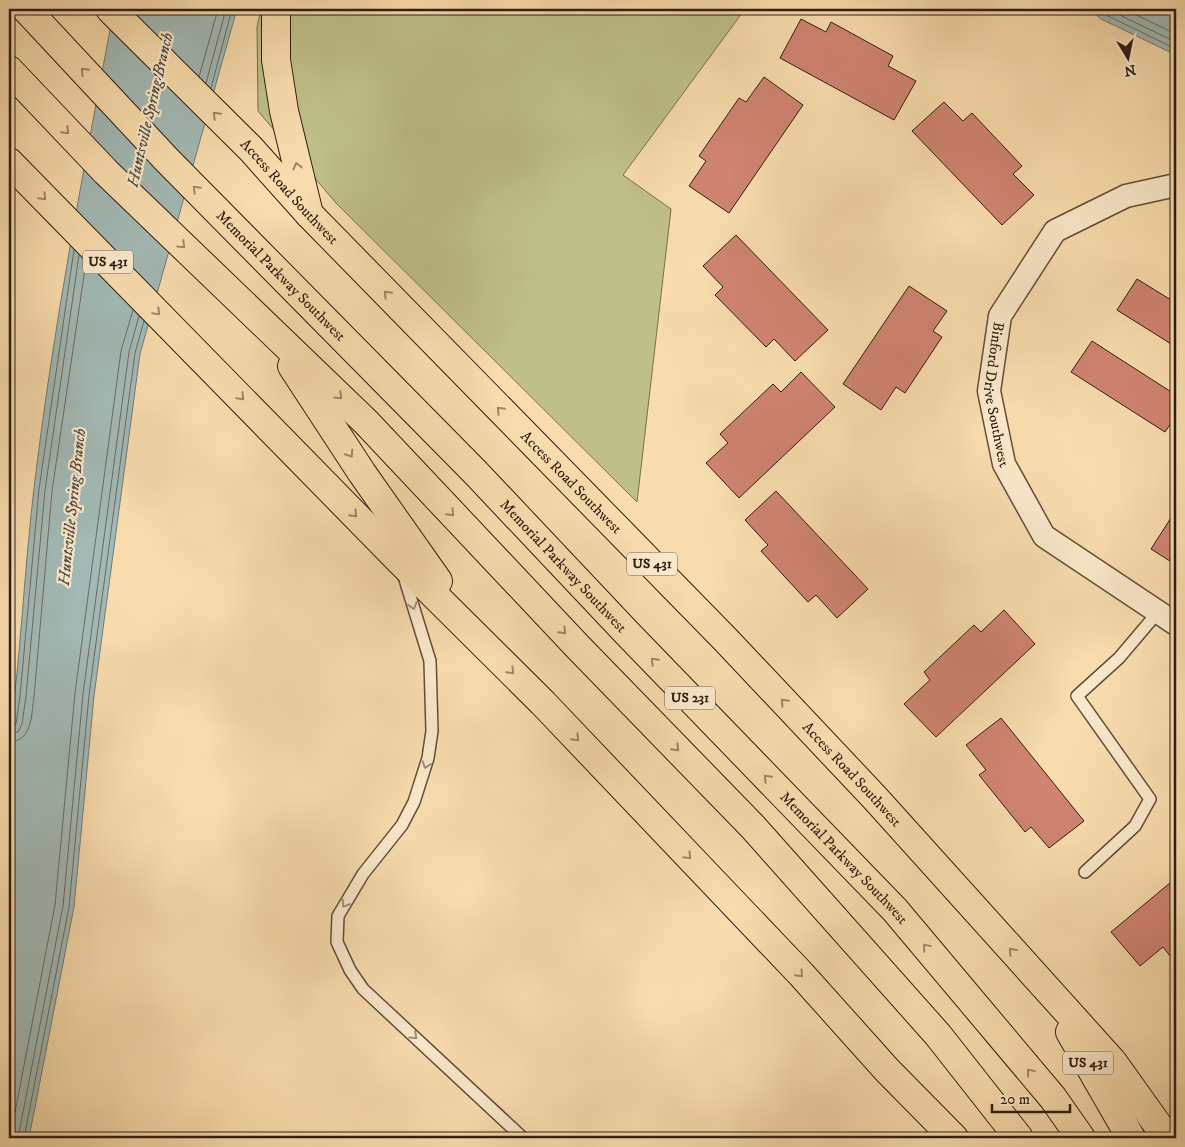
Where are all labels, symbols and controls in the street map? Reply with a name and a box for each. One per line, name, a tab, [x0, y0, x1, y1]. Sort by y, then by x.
water label: Huntsville Spring Branch	[122, 31, 177, 190]
north arrow	[1102, 32, 1152, 82]
text: N	[1122, 60, 1137, 80]
one-way arrow	[81, 68, 90, 77]
one-way arrow	[213, 111, 222, 120]
one-way arrow	[60, 125, 69, 134]
street label: Access Road Southwest	[236, 134, 343, 248]
one-way arrow	[292, 162, 303, 171]
one-way arrow	[193, 186, 202, 195]
one-way arrow	[37, 191, 46, 200]
street label: Memorial Parkway Southwest	[212, 206, 350, 345]
one-way arrow	[176, 239, 185, 248]
road number: US 431	[83, 250, 133, 274]
one-way arrow	[384, 290, 393, 299]
one-way arrow	[151, 306, 160, 315]
street label: Binford Drive Southwest	[980, 321, 1014, 471]
one-way arrow	[333, 390, 342, 399]
one-way arrow	[235, 391, 244, 400]
one-way arrow	[497, 407, 506, 416]
street label: Access Road Southwest	[517, 427, 626, 538]
water label: Huntsville Spring Branch	[54, 428, 90, 587]
one-way arrow	[343, 449, 353, 458]
street label: Memorial Parkway Southwest	[496, 495, 631, 637]
one-way arrow	[445, 507, 454, 516]
one-way arrow	[349, 508, 358, 517]
road number: US 431	[627, 552, 677, 576]
one-way arrow	[407, 601, 417, 610]
one-way arrow	[557, 625, 566, 634]
one-way arrow	[651, 658, 660, 667]
one-way arrow	[505, 665, 514, 674]
road number: US 231	[665, 686, 715, 710]
one-way arrow	[781, 699, 790, 708]
street label: Access Road Southwest	[798, 718, 906, 831]
one-way arrow	[570, 733, 579, 742]
one-way arrow	[670, 742, 679, 751]
one-way arrow	[421, 760, 431, 769]
one-way arrow	[764, 774, 773, 783]
street label: Memorial Parkway Southwest	[776, 788, 912, 928]
one-way arrow	[683, 851, 692, 860]
one-way arrow	[342, 899, 352, 908]
one-way arrow	[924, 944, 932, 953]
one-way arrow	[1009, 947, 1018, 956]
one-way arrow	[794, 968, 803, 977]
one-way arrow	[408, 1030, 417, 1039]
road number: US 431	[1063, 1052, 1113, 1074]
one-way arrow	[1027, 1068, 1036, 1077]
scale bar	[992, 1082, 1070, 1114]
text: 20 m	[1000, 1090, 1030, 1109]

